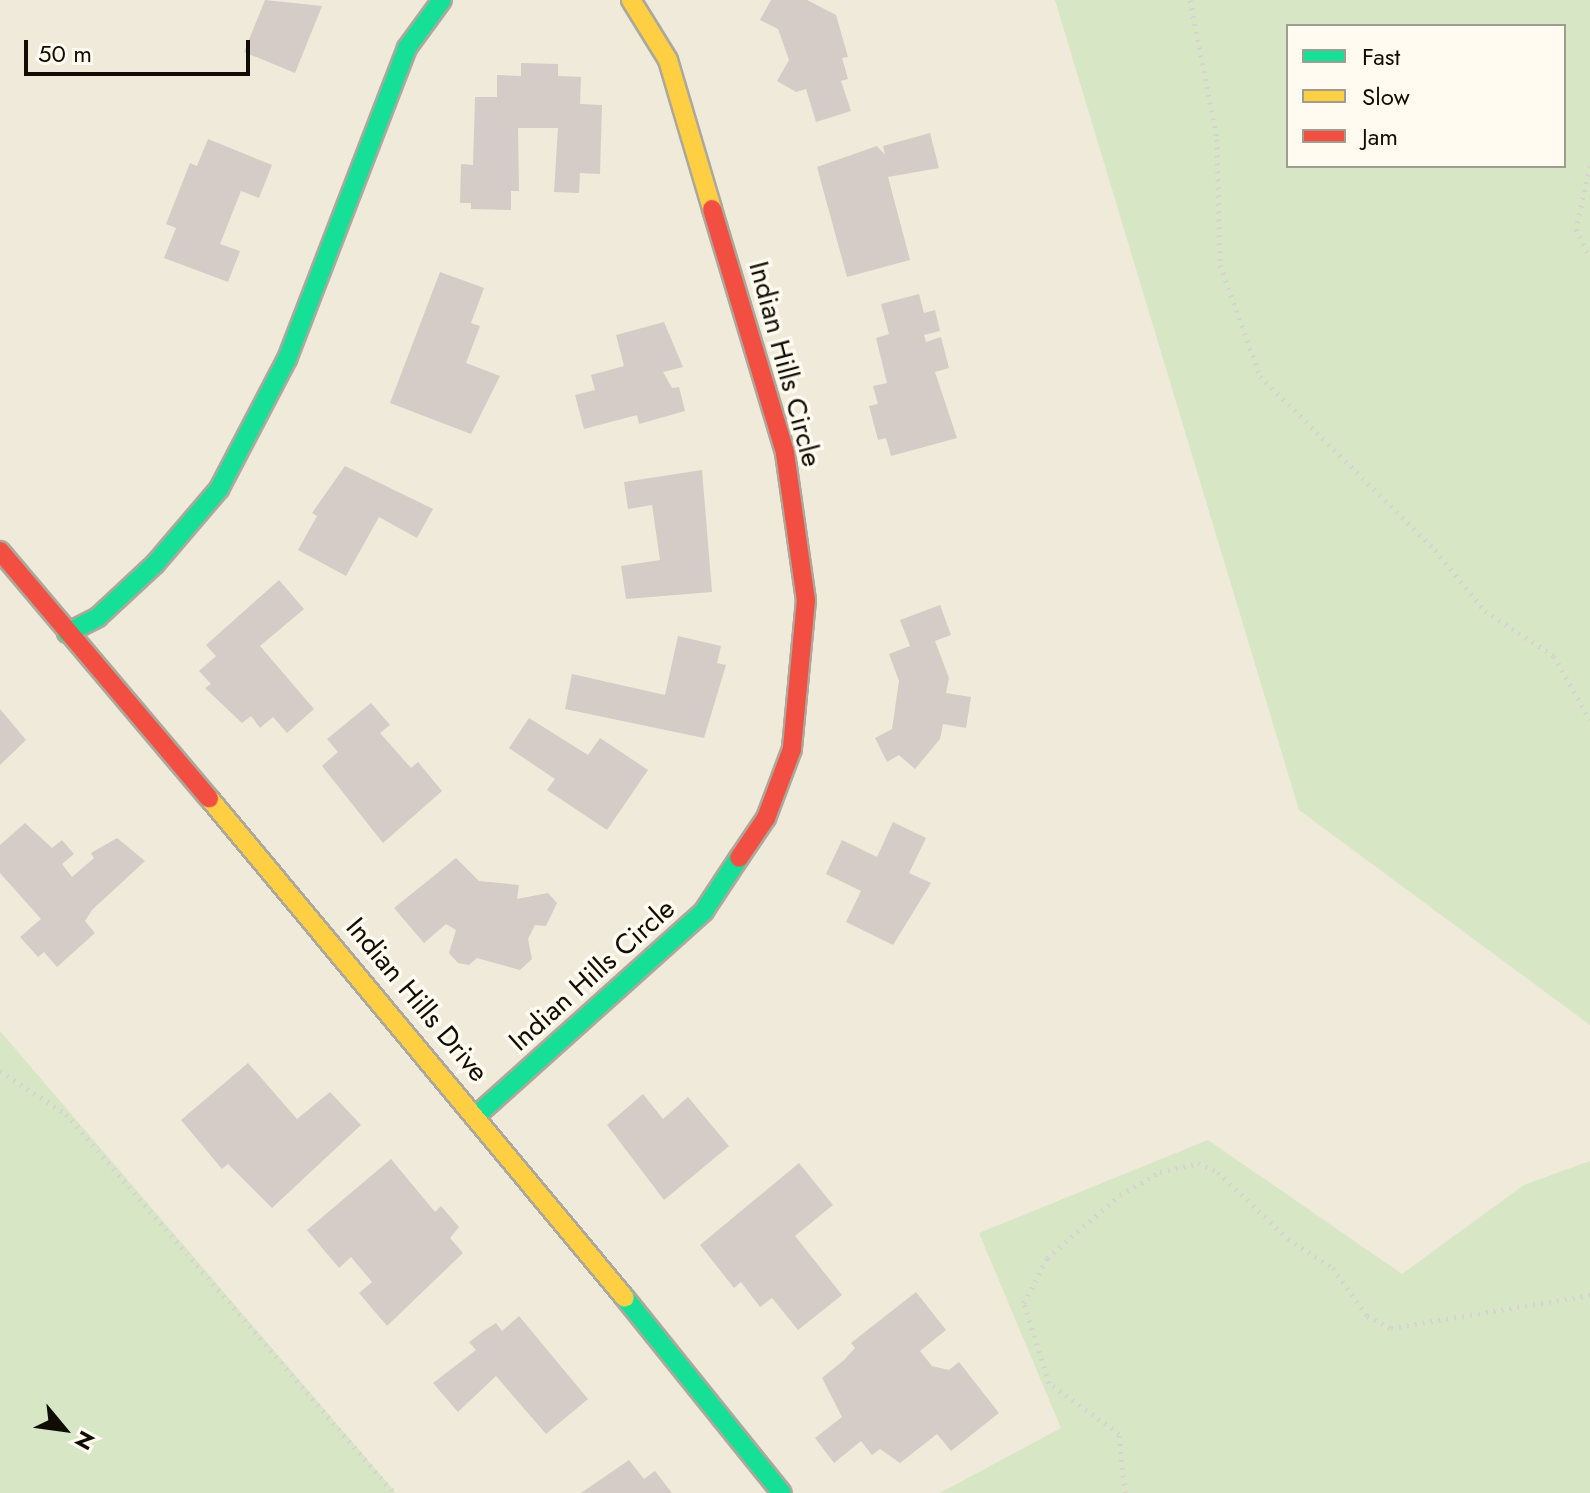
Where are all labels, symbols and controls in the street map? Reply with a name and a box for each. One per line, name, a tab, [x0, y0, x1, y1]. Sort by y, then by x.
scale bar	[28, 24, 254, 74]
legend	[1286, 24, 1566, 168]
text: 50 m	[38, 36, 92, 71]
text: Fast	[1362, 39, 1400, 74]
text: Slow	[1362, 79, 1410, 114]
text: Jam	[1362, 119, 1398, 154]
street label: Indian Hills Circle	[741, 258, 829, 470]
street label: Indian Hills Circle	[502, 892, 682, 1058]
street label: Indian Hills Drive	[339, 911, 495, 1089]
north arrow	[24, 1389, 104, 1469]
text: N	[67, 1425, 103, 1456]

